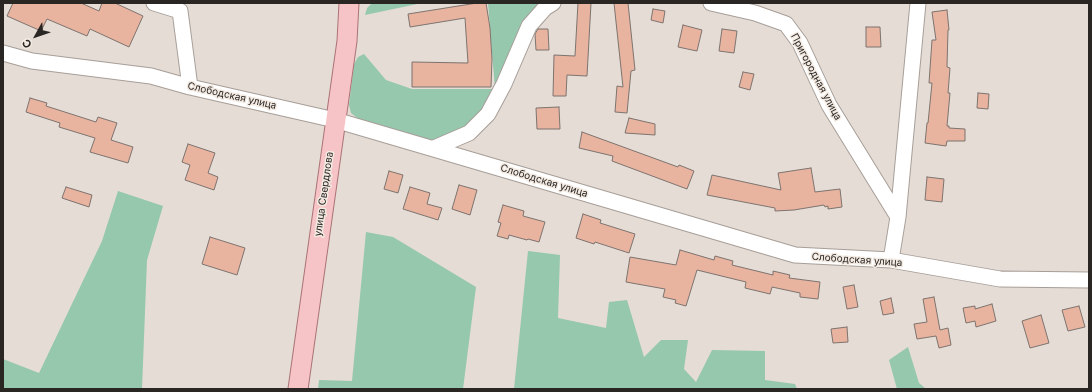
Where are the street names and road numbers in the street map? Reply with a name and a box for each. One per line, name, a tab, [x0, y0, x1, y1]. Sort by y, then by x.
street label: Пригородная улица	[788, 32, 844, 122]
street label: Слободская улица	[186, 80, 278, 112]
street label: улица Свердлова	[312, 151, 336, 237]
street label: Слободская улица	[499, 162, 589, 200]
street label: Слободская улица	[811, 251, 903, 269]

